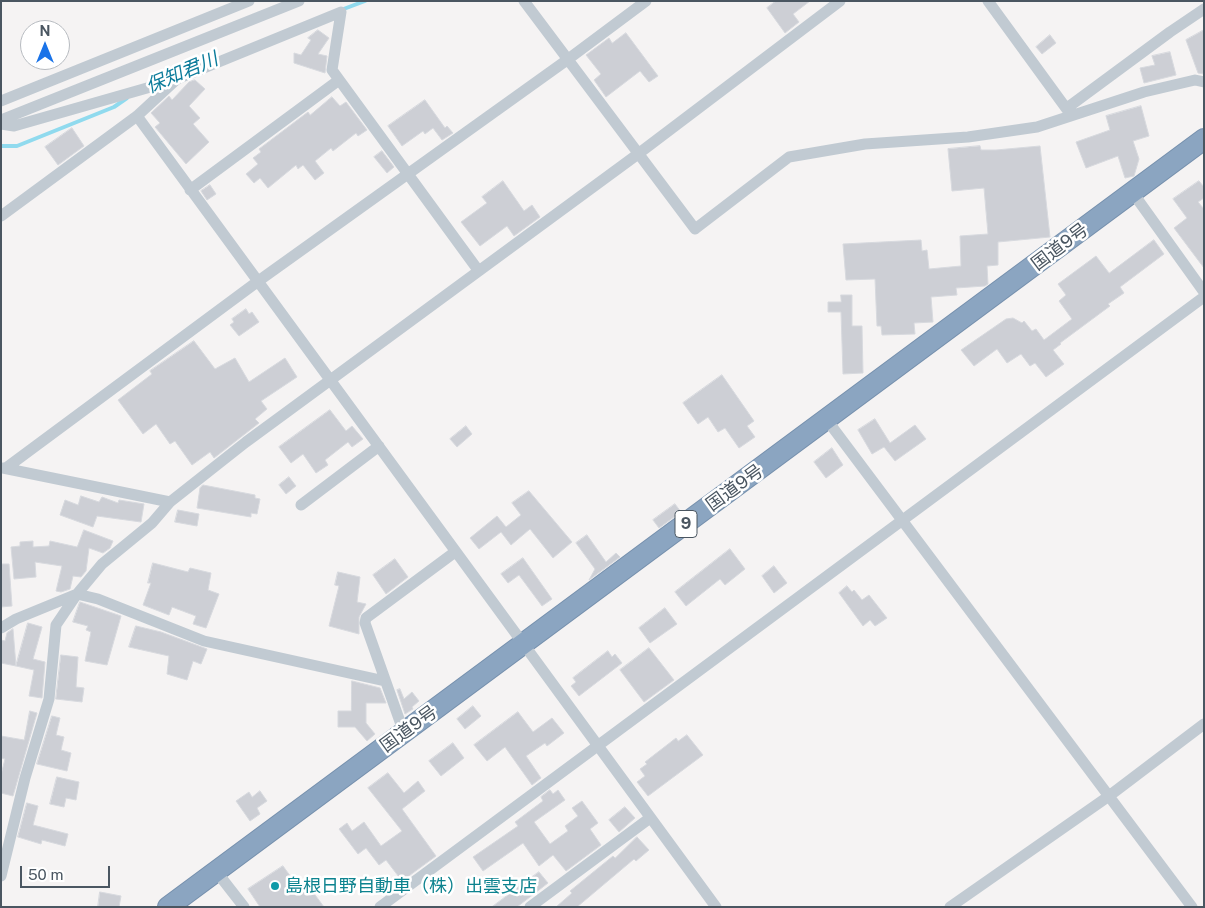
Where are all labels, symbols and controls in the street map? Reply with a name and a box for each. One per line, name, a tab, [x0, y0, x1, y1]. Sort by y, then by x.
north arrow	[20, 20, 70, 70]
text: N	[40, 23, 50, 39]
water label: 保知君川	[143, 48, 221, 98]
street label: 国道9号	[1027, 219, 1093, 275]
street label: 国道9号	[702, 460, 768, 516]
road number: 9	[675, 510, 697, 538]
street label: 国道9号	[376, 701, 442, 757]
scale bar	[22, 856, 112, 888]
text: 50 m	[28, 866, 63, 883]
place label: 島根日野自動車（株）出雲支店	[285, 875, 537, 897]
marker: 島根日野自動車（株）出雲支店	[269, 880, 281, 892]

